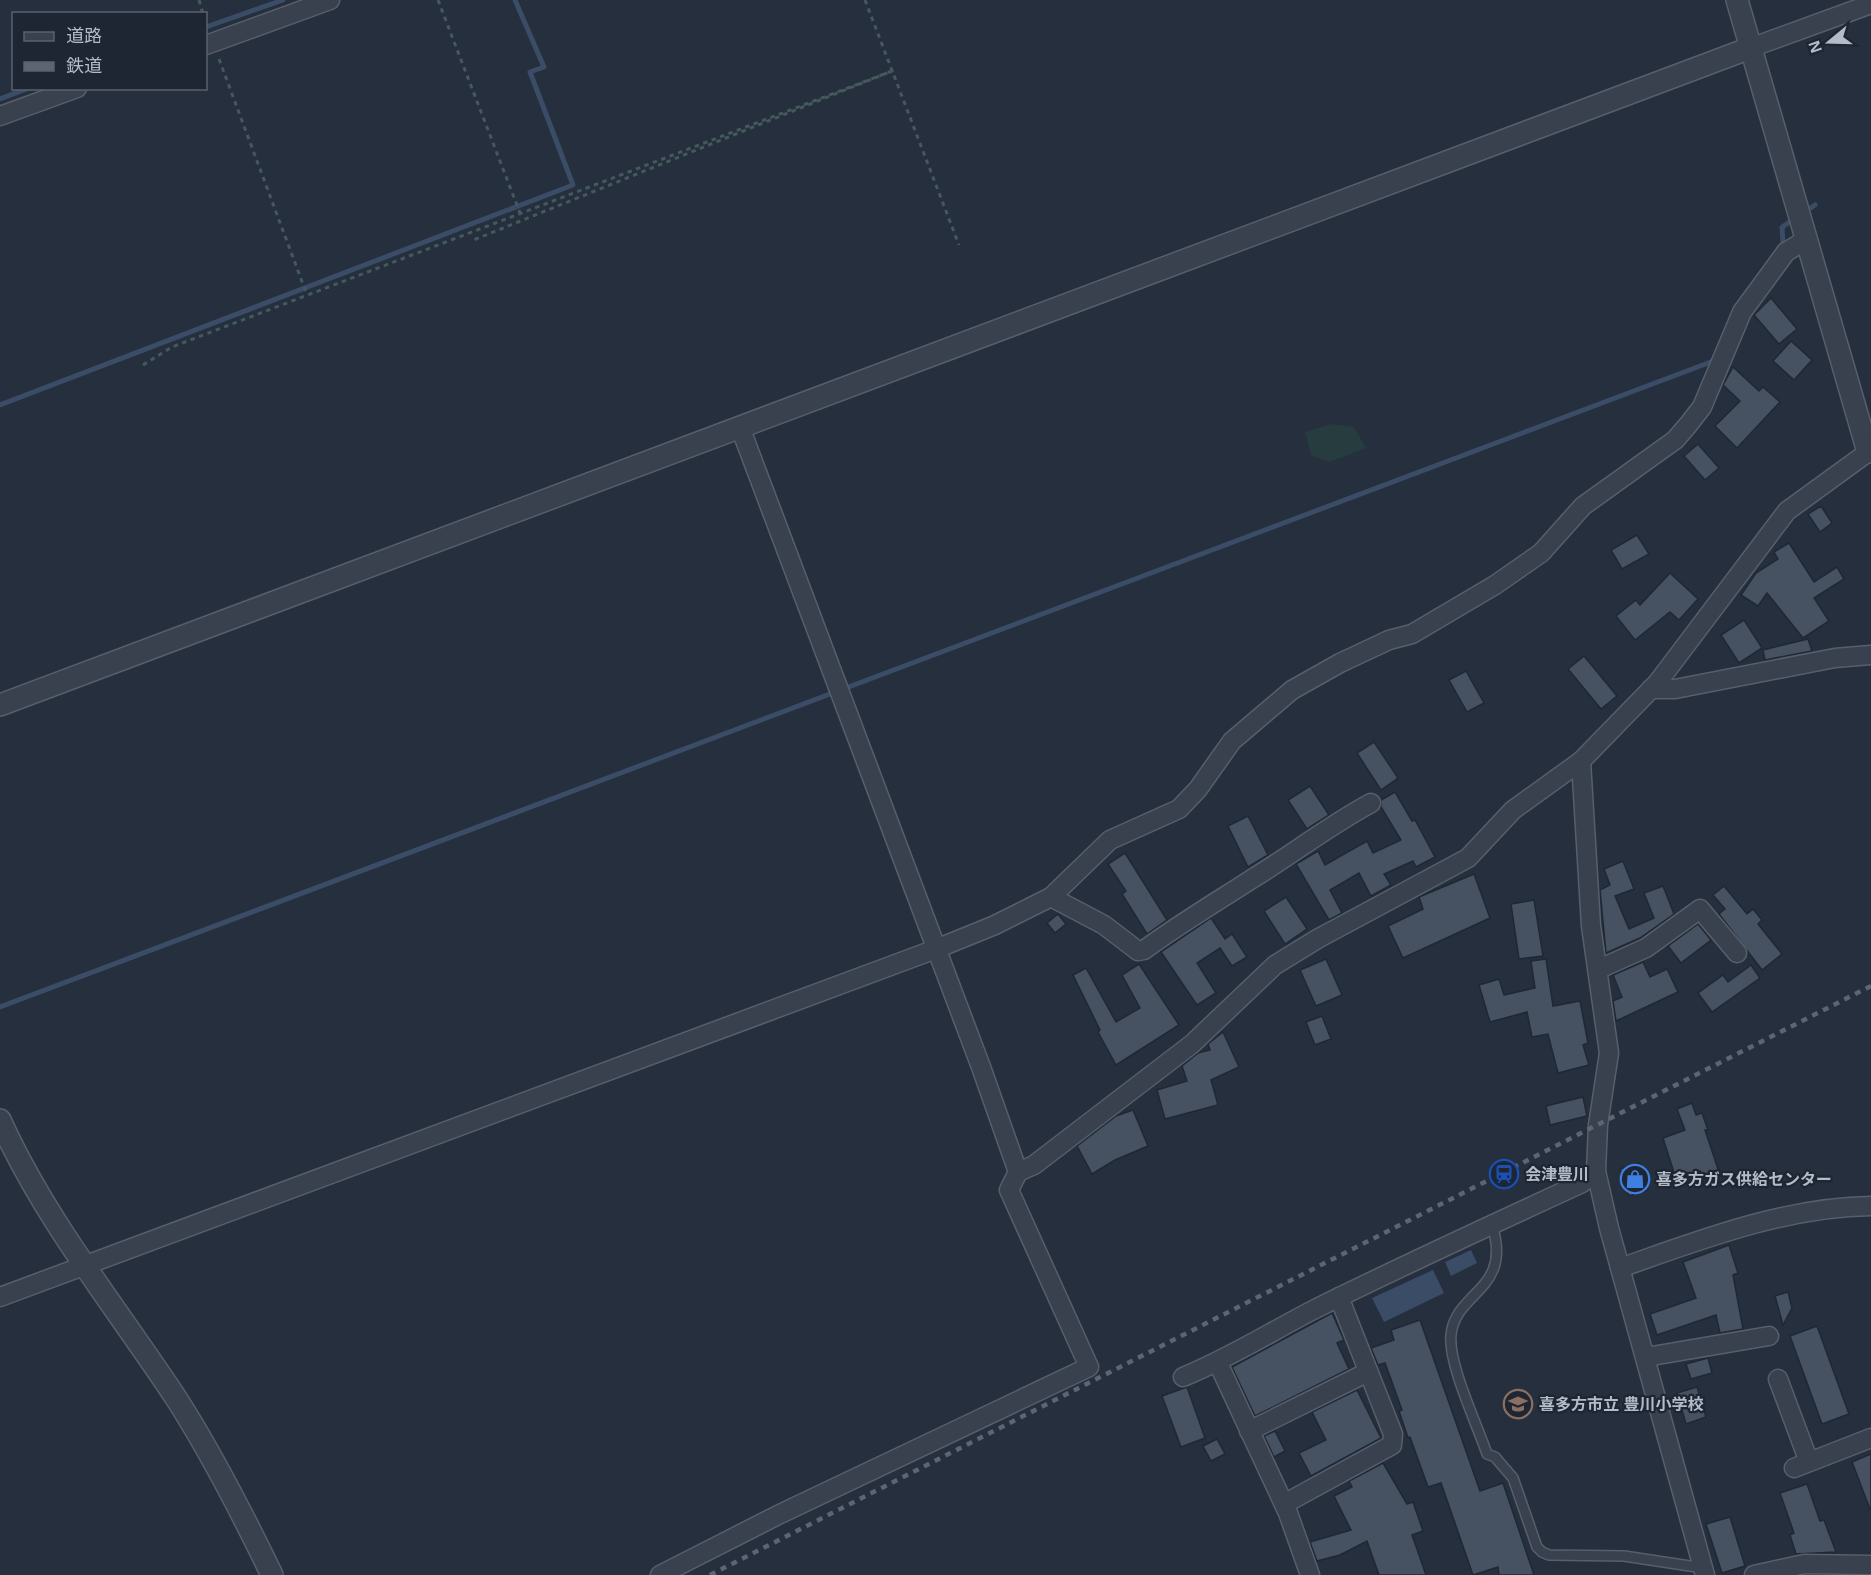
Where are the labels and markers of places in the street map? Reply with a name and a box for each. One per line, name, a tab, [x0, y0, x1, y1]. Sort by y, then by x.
station icon: 会津豊川	[1488, 1158, 1520, 1190]
shop icon: 喜多方ガス供給センター	[1619, 1163, 1651, 1195]
place label: 会津豊川	[1525, 1166, 1589, 1183]
place label: 喜多方ガス供給センター	[1656, 1170, 1832, 1188]
school or university icon: 喜多方市立 豊川小学校	[1502, 1388, 1534, 1420]
place label: 喜多方市立 豊川小学校	[1539, 1396, 1703, 1413]

